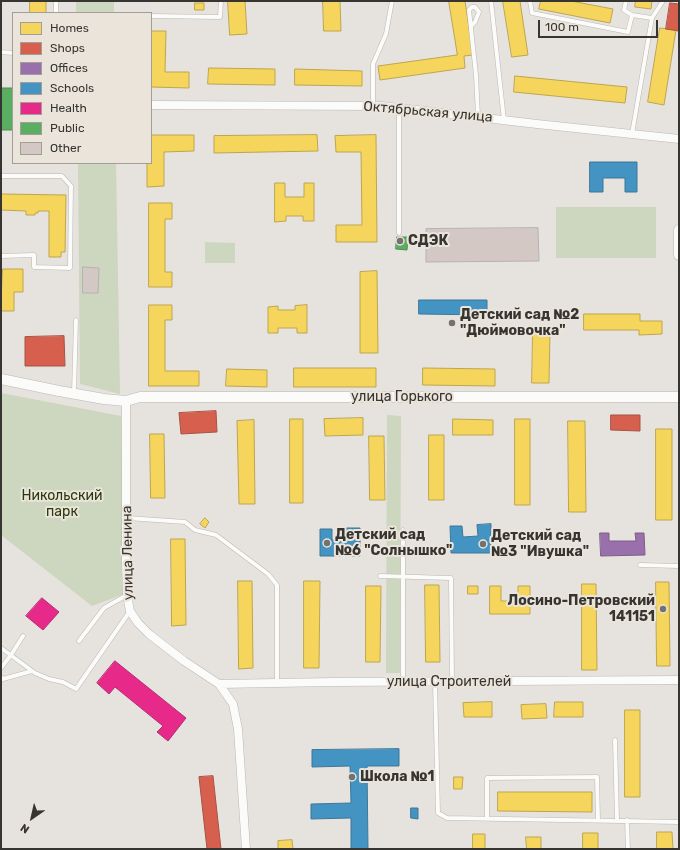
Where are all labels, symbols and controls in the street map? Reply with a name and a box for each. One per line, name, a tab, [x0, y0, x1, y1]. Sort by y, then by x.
legend	[12, 12, 152, 164]
scale bar	[540, 12, 660, 38]
text: 100 m	[545, 20, 579, 34]
text: Homes	[50, 21, 89, 35]
text: Shops	[50, 41, 85, 55]
text: Offices	[50, 61, 88, 75]
text: Schools	[50, 81, 94, 95]
street label: Октябрьская улица	[363, 98, 493, 126]
text: Health	[50, 101, 87, 115]
text: Public	[50, 121, 85, 135]
text: Other	[50, 141, 81, 155]
place label: СДЭК	[408, 233, 448, 249]
marker: СДЭК	[395, 236, 405, 246]
place label: Детский сад №2 "Дюймовочка"	[460, 307, 579, 340]
marker: Детский сад №2 "Дюймовочка"	[447, 318, 457, 328]
street label: улица Горького	[351, 389, 453, 405]
park label: Никольский парк	[21, 488, 103, 520]
street label: улица Ленина	[119, 506, 137, 600]
place label: Детский сад №6 "Солнышко"	[335, 527, 452, 560]
place label: Детский сад №3 "Ивушка"	[491, 528, 589, 560]
marker: Детский сад №6 "Солнышко"	[322, 538, 332, 548]
marker: Детский сад №3 "Ивушка"	[478, 539, 488, 549]
place label: Лосино-Петровский 141151	[508, 593, 655, 626]
marker: Лосино-Петровский 141151	[658, 604, 668, 614]
street label: улица Строителей	[387, 674, 511, 690]
place label: Школа №1	[360, 769, 435, 785]
marker: Школа №1	[347, 772, 357, 782]
north arrow	[12, 798, 52, 838]
text: N	[18, 821, 32, 836]

